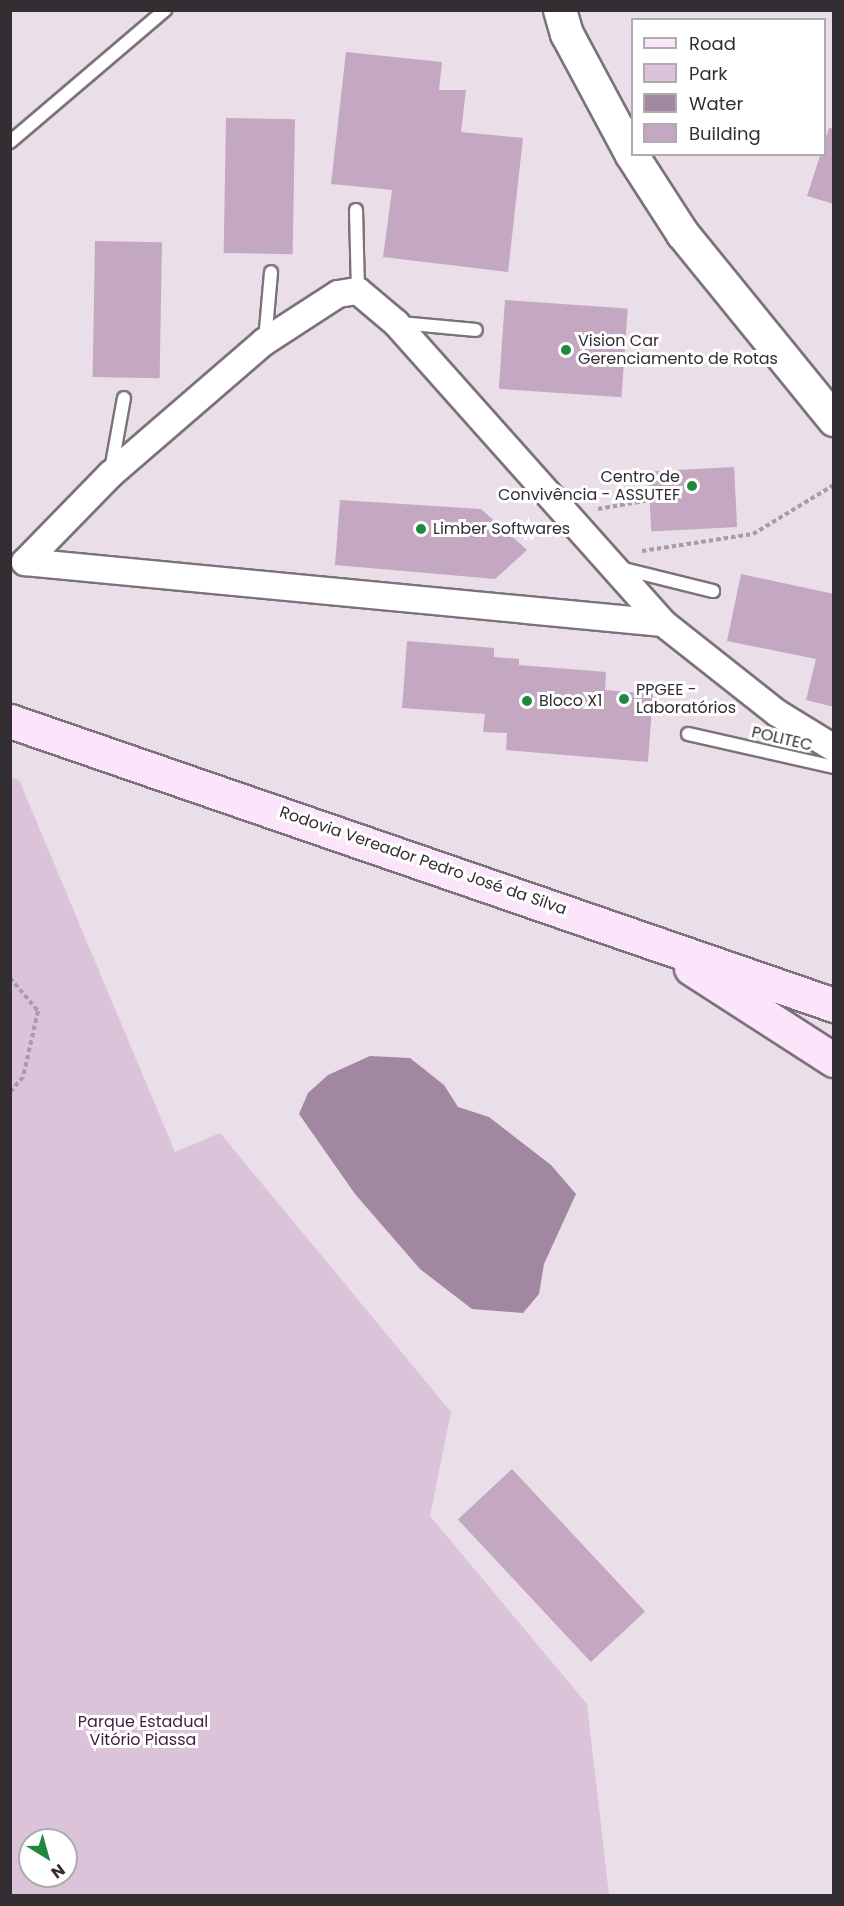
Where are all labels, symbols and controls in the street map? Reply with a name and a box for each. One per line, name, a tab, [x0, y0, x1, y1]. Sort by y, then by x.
legend	[631, 18, 826, 156]
text: Road	[689, 31, 736, 56]
text: Park	[689, 61, 728, 86]
text: Water	[689, 91, 743, 116]
text: Building	[689, 121, 761, 146]
place label: Vision Car Gerenciamento de Rotas	[578, 331, 778, 369]
marker: Vision Car Gerenciamento de Rotas	[559, 343, 573, 357]
place label: Centro de Convivência - ASSUTEF	[498, 467, 680, 505]
marker: Centro de Convivência - ASSUTEF	[685, 479, 699, 493]
place label: Limber Softwares	[433, 519, 570, 539]
marker: Limber Softwares	[414, 522, 428, 536]
place label: PPGEE - Laboratórios	[636, 680, 736, 718]
place label: Bloco X1	[539, 691, 602, 711]
marker: PPGEE - Laboratórios	[617, 692, 631, 706]
marker: Bloco X1	[520, 694, 534, 708]
street label: POLITEC	[750, 723, 814, 755]
street label: Rodovia Vereador Pedro José da Silva	[277, 803, 569, 919]
park label: Parque Estadual Vitório Piassa	[78, 1712, 208, 1750]
north arrow	[18, 1828, 78, 1888]
text: N	[46, 1858, 70, 1884]

